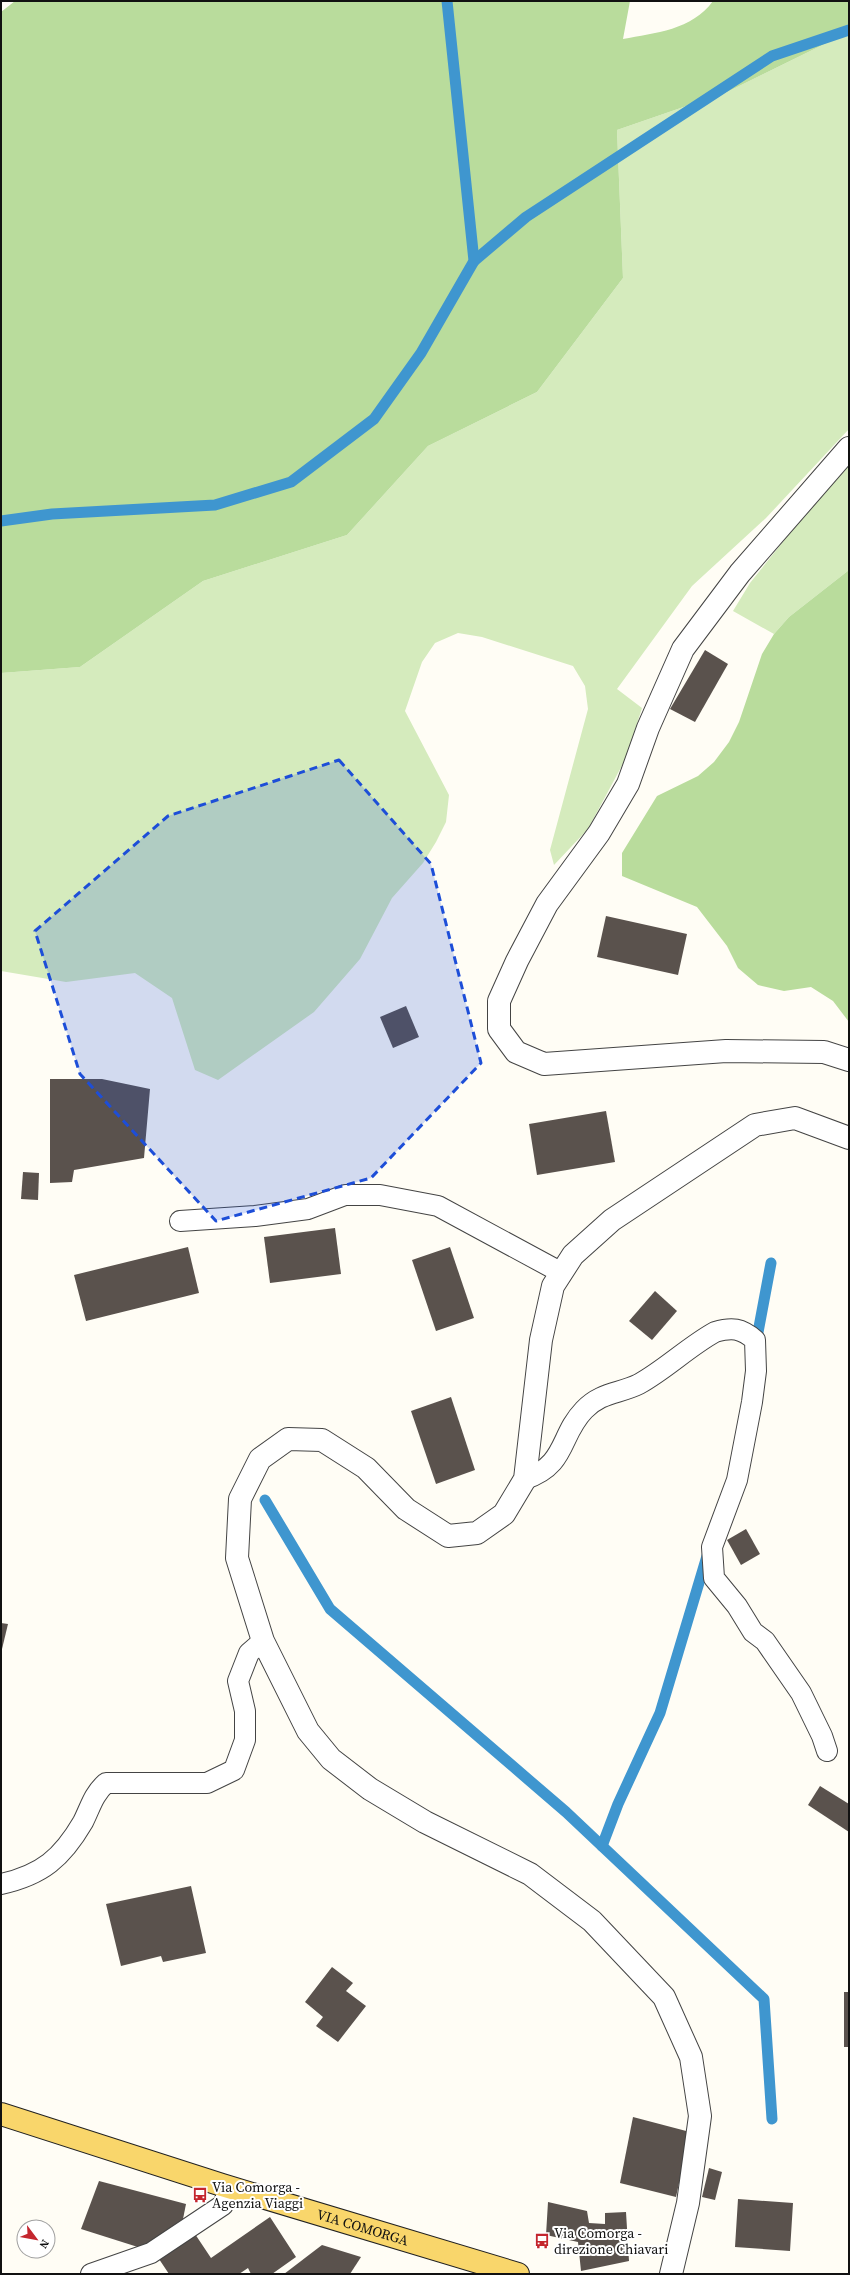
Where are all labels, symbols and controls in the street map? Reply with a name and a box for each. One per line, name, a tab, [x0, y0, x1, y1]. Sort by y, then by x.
place label: Via Comorga - Agenzia Viaggi	[212, 2177, 303, 2213]
bus stop icon: Via Comorga - Agenzia Viaggi	[191, 2186, 209, 2204]
street label: VIA COMORGA	[314, 2204, 412, 2251]
north arrow	[16, 2219, 56, 2259]
place label: Via Comorga - direzione Chiavari	[554, 2223, 668, 2259]
bus stop icon: Via Comorga - direzione Chiavari	[533, 2232, 551, 2250]
text: N	[36, 2237, 53, 2251]

